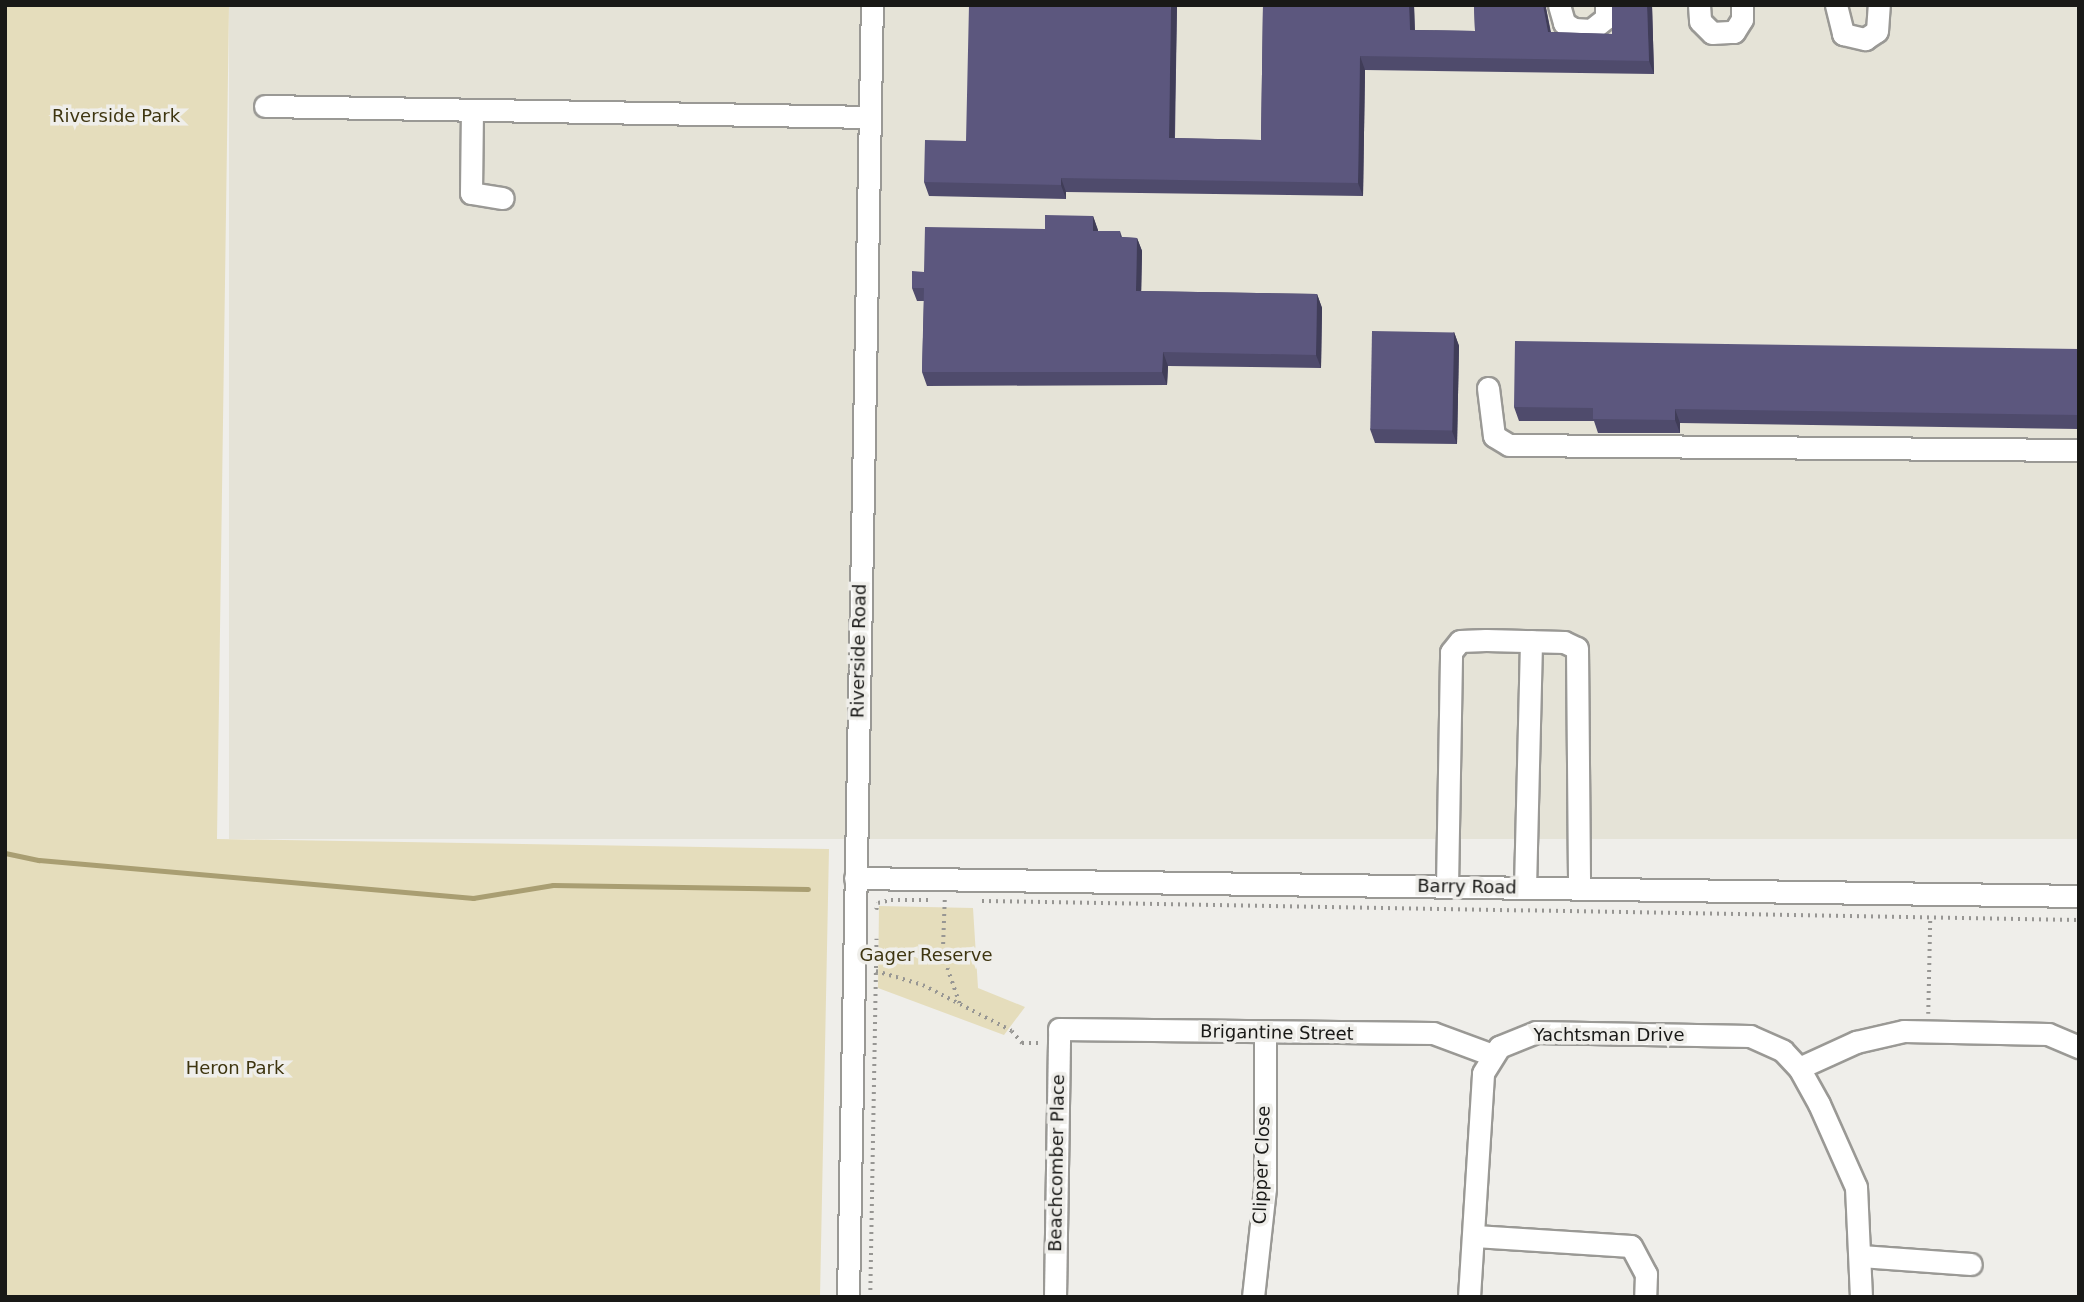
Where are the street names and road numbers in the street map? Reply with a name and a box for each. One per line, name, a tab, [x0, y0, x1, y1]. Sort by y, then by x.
street label: Riverside Road	[847, 584, 871, 718]
street label: Barry Road	[1417, 875, 1517, 899]
street label: Brigantine Street	[1200, 1021, 1354, 1045]
street label: Yachtsman Drive	[1534, 1024, 1684, 1046]
street label: Beachcomber Place	[1045, 1074, 1069, 1252]
street label: Clipper Close	[1249, 1105, 1275, 1225]

